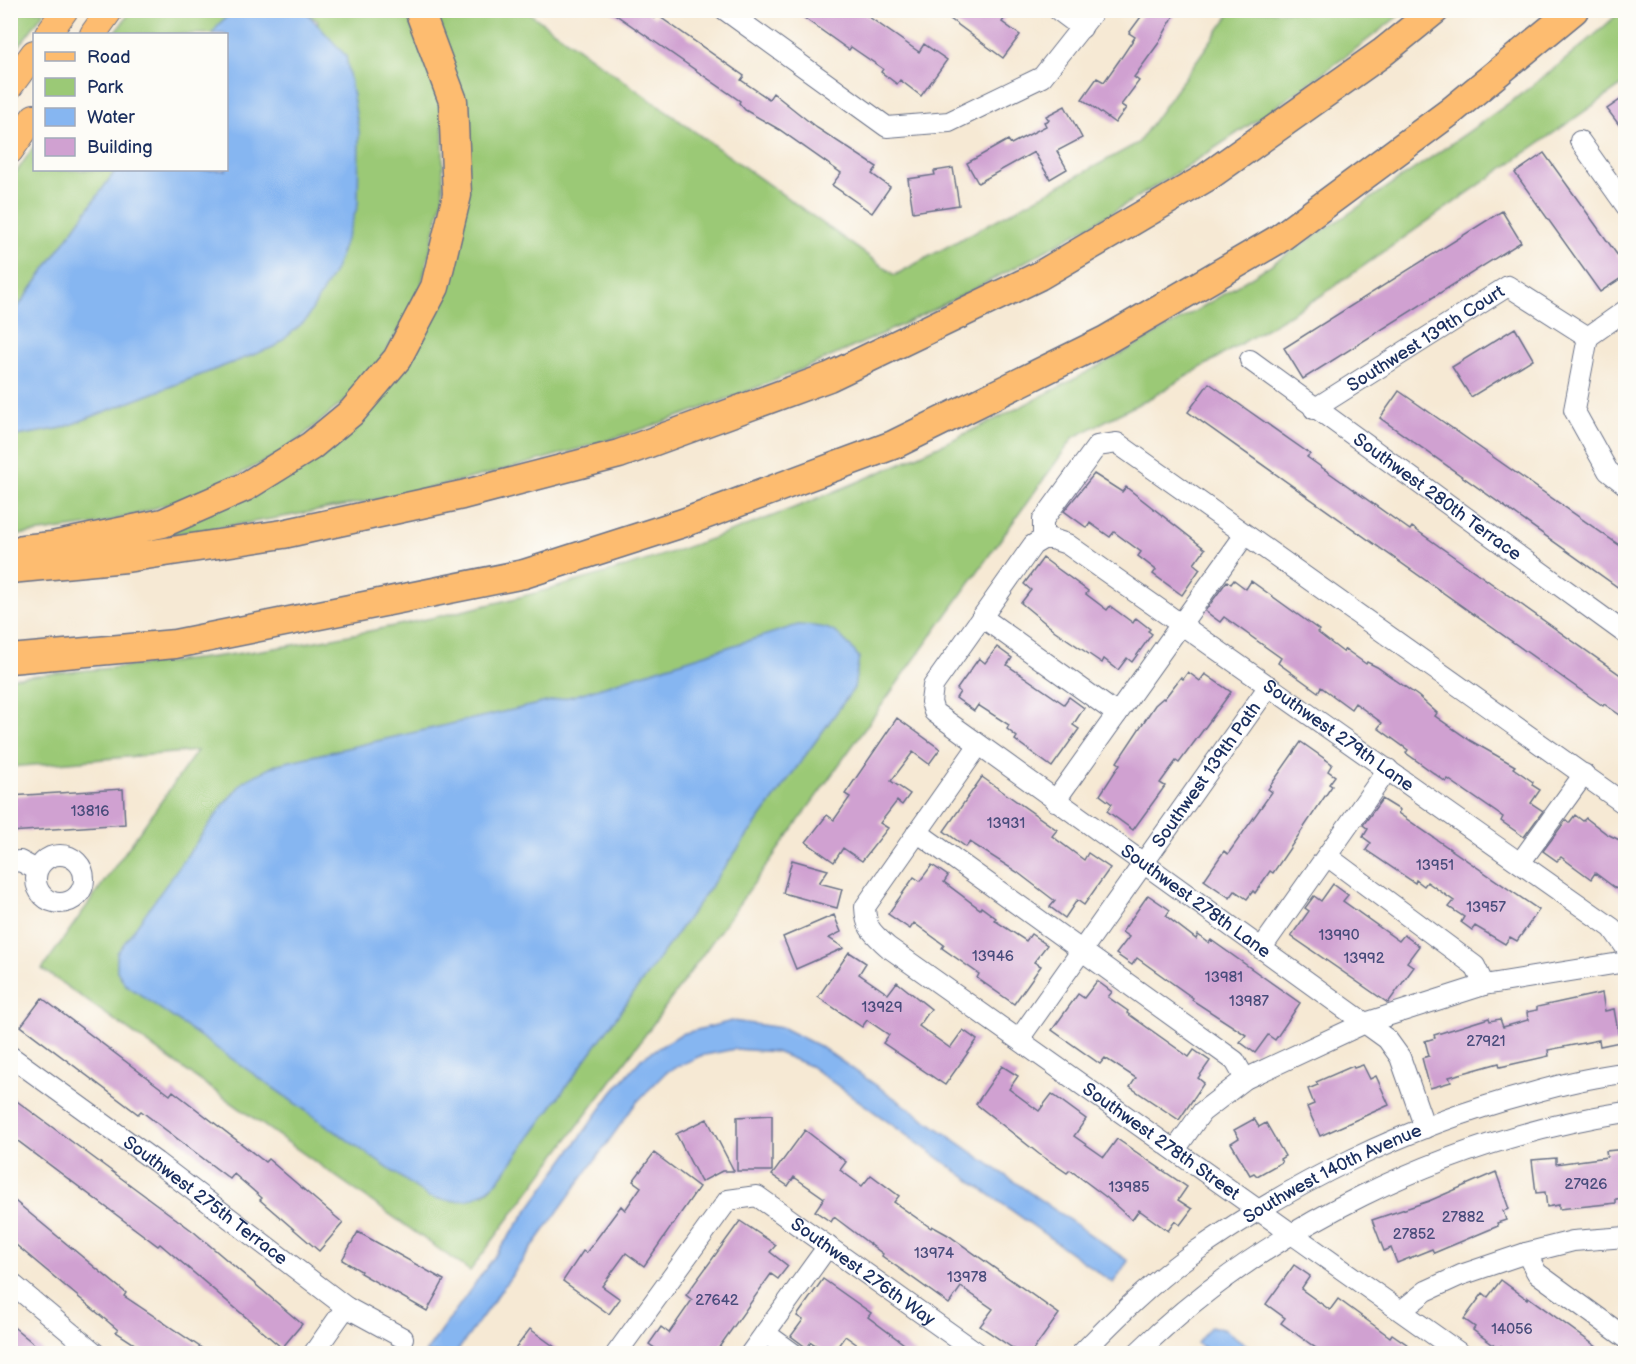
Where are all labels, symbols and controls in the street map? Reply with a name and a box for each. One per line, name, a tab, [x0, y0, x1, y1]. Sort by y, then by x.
legend	[33, 33, 228, 171]
text: Road	[87, 47, 131, 68]
text: Park	[87, 77, 123, 98]
text: Water	[87, 107, 135, 128]
text: Building	[87, 137, 153, 158]
street label: Southwest 139th Court	[1343, 281, 1509, 396]
street label: Southwest 280th Terrace	[1349, 429, 1525, 565]
street label: Southwest 279th Lane	[1259, 675, 1418, 796]
street label: Southwest 139th Path	[1148, 698, 1265, 852]
house number: 13816	[71, 802, 109, 821]
house number: 13931	[987, 814, 1025, 833]
street label: Southwest 278th Lane	[1117, 840, 1275, 963]
house number: 13951	[1416, 856, 1454, 875]
house number: 13957	[1466, 898, 1506, 917]
house number: 13990	[1318, 926, 1360, 945]
house number: 13946	[972, 947, 1014, 966]
house number: 13992	[1343, 949, 1385, 968]
house number: 13981	[1205, 968, 1243, 987]
house number: 13987	[1229, 992, 1270, 1011]
house number: 13929	[861, 998, 903, 1017]
house number: 27921	[1466, 1032, 1506, 1051]
street label: Southwest 278th Street	[1078, 1079, 1244, 1205]
street label: Southwest 140th Avenue	[1239, 1120, 1425, 1228]
street label: Southwest 275th Terrace	[119, 1132, 292, 1270]
house number: 27926	[1565, 1175, 1607, 1194]
house number: 13985	[1108, 1178, 1150, 1197]
house number: 27882	[1442, 1208, 1484, 1227]
street label: Southwest 276th Way	[787, 1214, 940, 1331]
house number: 27852	[1393, 1225, 1435, 1244]
house number: 13974	[914, 1244, 954, 1263]
house number: 13978	[947, 1268, 987, 1287]
house number: 27642	[695, 1291, 739, 1310]
house number: 14056	[1491, 1320, 1533, 1339]

